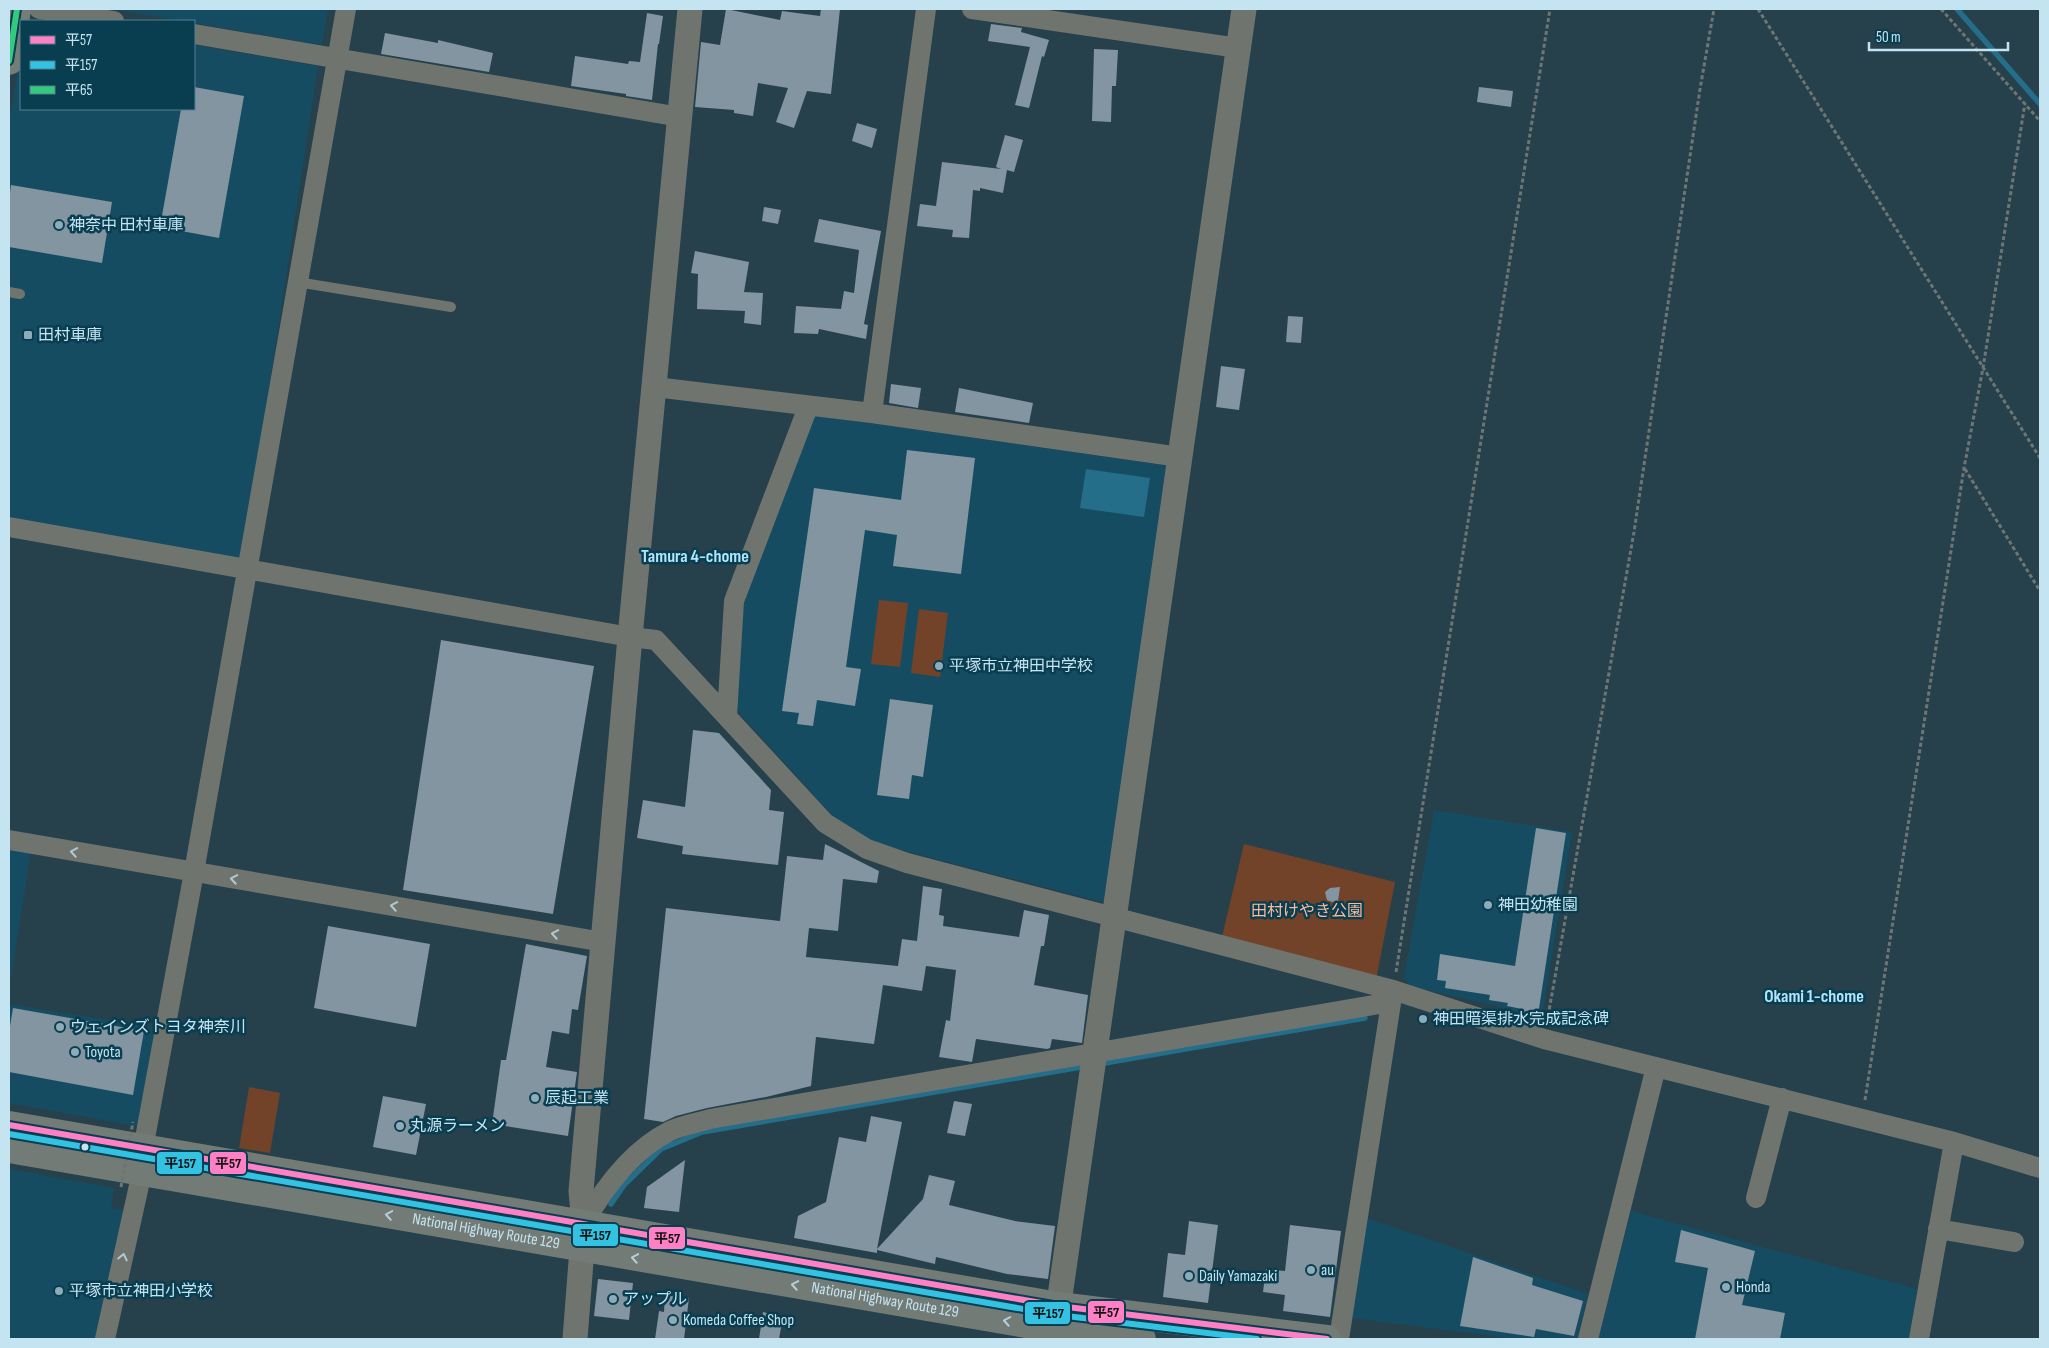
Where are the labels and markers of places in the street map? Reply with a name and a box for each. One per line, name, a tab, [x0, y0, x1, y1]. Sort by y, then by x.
place label: 神奈中 田村車庫	[69, 216, 184, 235]
marker: 神奈中 田村車庫	[53, 219, 65, 231]
place label: 田村車庫	[38, 326, 102, 345]
marker: 田村車庫	[22, 329, 34, 341]
place label: 平塚市立神田中学校	[949, 657, 1093, 676]
marker: 平塚市立神田中学校	[933, 660, 945, 672]
place label: 神田幼稚園	[1498, 896, 1578, 915]
marker: 神田幼稚園	[1482, 899, 1494, 911]
place label: 神田暗渠排水完成記念碑	[1433, 1010, 1609, 1029]
marker: 神田暗渠排水完成記念碑	[1417, 1013, 1429, 1025]
place label: ウェインズトヨタ神奈川	[70, 1018, 246, 1037]
marker: ウェインズトヨタ神奈川	[54, 1021, 66, 1033]
place label: Toyota	[85, 1043, 121, 1062]
marker: Toyota	[69, 1046, 81, 1058]
place label: 辰起工業	[545, 1089, 609, 1108]
marker: 辰起工業	[529, 1092, 541, 1104]
place label: 丸源ラーメン	[410, 1117, 505, 1136]
marker: 丸源ラーメン	[394, 1120, 406, 1132]
unlabelled marker	[80, 1142, 90, 1152]
place label: au	[1321, 1261, 1334, 1280]
marker: au	[1305, 1264, 1317, 1276]
place label: Daily Yamazaki	[1199, 1267, 1277, 1286]
marker: Daily Yamazaki	[1183, 1270, 1195, 1282]
place label: Honda	[1736, 1278, 1770, 1297]
marker: Honda	[1720, 1281, 1732, 1293]
place label: 平塚市立神田小学校	[69, 1282, 213, 1301]
marker: 平塚市立神田小学校	[53, 1285, 65, 1297]
place label: アップル	[623, 1290, 687, 1309]
marker: アップル	[607, 1293, 619, 1305]
place label: Komeda Coffee Shop	[683, 1311, 794, 1330]
marker: Komeda Coffee Shop	[667, 1314, 679, 1326]

